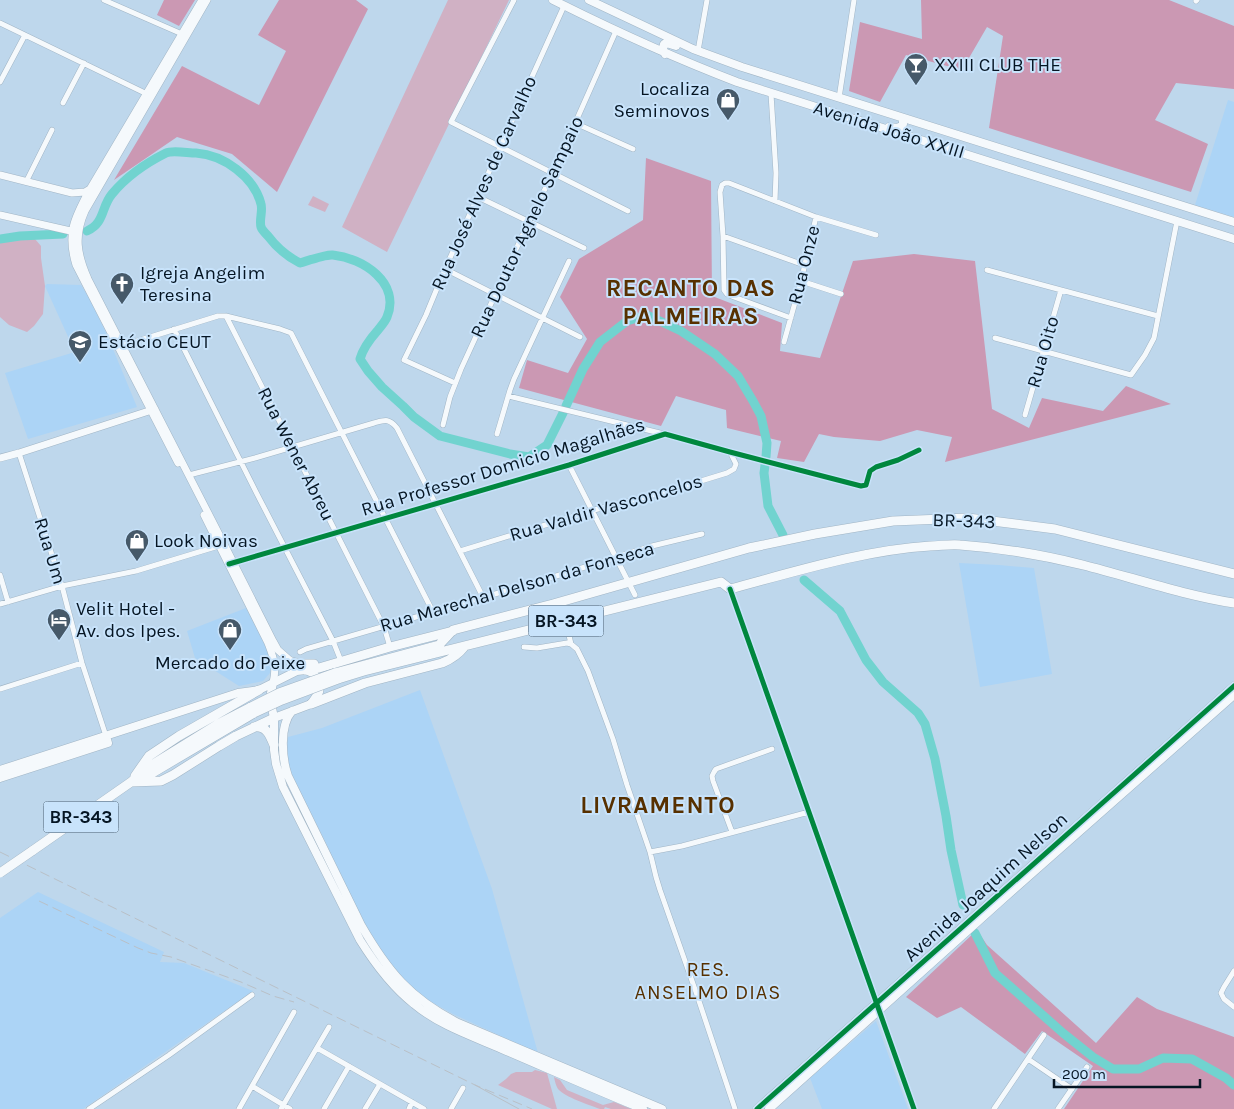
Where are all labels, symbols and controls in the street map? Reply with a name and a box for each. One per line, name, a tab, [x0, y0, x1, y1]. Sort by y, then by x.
bar icon: XXIII CLUB THE	[903, 52, 929, 86]
place label: XXIII CLUB THE	[934, 54, 1061, 76]
street label: Rua José Alves de Carvalho	[427, 72, 541, 294]
place label: Localiza Seminovos	[614, 78, 710, 122]
shop icon: Localiza Seminovos	[715, 87, 741, 121]
street label: Avenida João XXIII	[811, 97, 967, 163]
street label: Rua Doutor Agnelo Sampaio	[466, 113, 588, 341]
street label: Rua Onze	[784, 223, 824, 307]
place label: Igreja Angelim Teresina	[140, 262, 265, 306]
church icon: Igreja Angelim Teresina	[109, 271, 135, 305]
district label: RECANTO DAS PALMEIRAS	[606, 274, 776, 330]
street label: Rua Oito	[1022, 314, 1064, 390]
school or university icon: Estácio CEUT	[67, 329, 93, 363]
place label: Estácio CEUT	[98, 331, 211, 353]
street label: Rua Wener Abreu	[253, 383, 339, 525]
street label: Rua Professor Domicio Magalhães	[359, 413, 647, 521]
street label: Rua Valdir Vasconcelos	[507, 470, 705, 546]
street label: BR-343	[932, 509, 996, 533]
street label: Rua Um	[29, 515, 71, 587]
shop icon: Look Noivas	[124, 528, 150, 562]
place label: Look Noivas	[154, 530, 258, 552]
street label: Rua Marechal Delson da Fonseca	[377, 537, 657, 637]
place label: Velit Hotel - Av. dos Ipes.	[76, 598, 180, 642]
road number: BR-343	[528, 606, 604, 636]
hotel icon: Velit Hotel - Av. dos Ipes.	[46, 607, 72, 641]
shop icon: Mercado do Peixe	[217, 617, 243, 651]
place label: Mercado do Peixe	[155, 652, 305, 674]
district label: LIVRAMENTO	[580, 791, 736, 819]
road number: BR-343	[44, 802, 118, 832]
street label: Avenida Joaquim Nelson	[900, 808, 1072, 966]
district label: RES. ANSELMO DIAS	[635, 958, 781, 1004]
scale bar	[1054, 1056, 1200, 1088]
text: 200 m	[1062, 1065, 1106, 1083]

